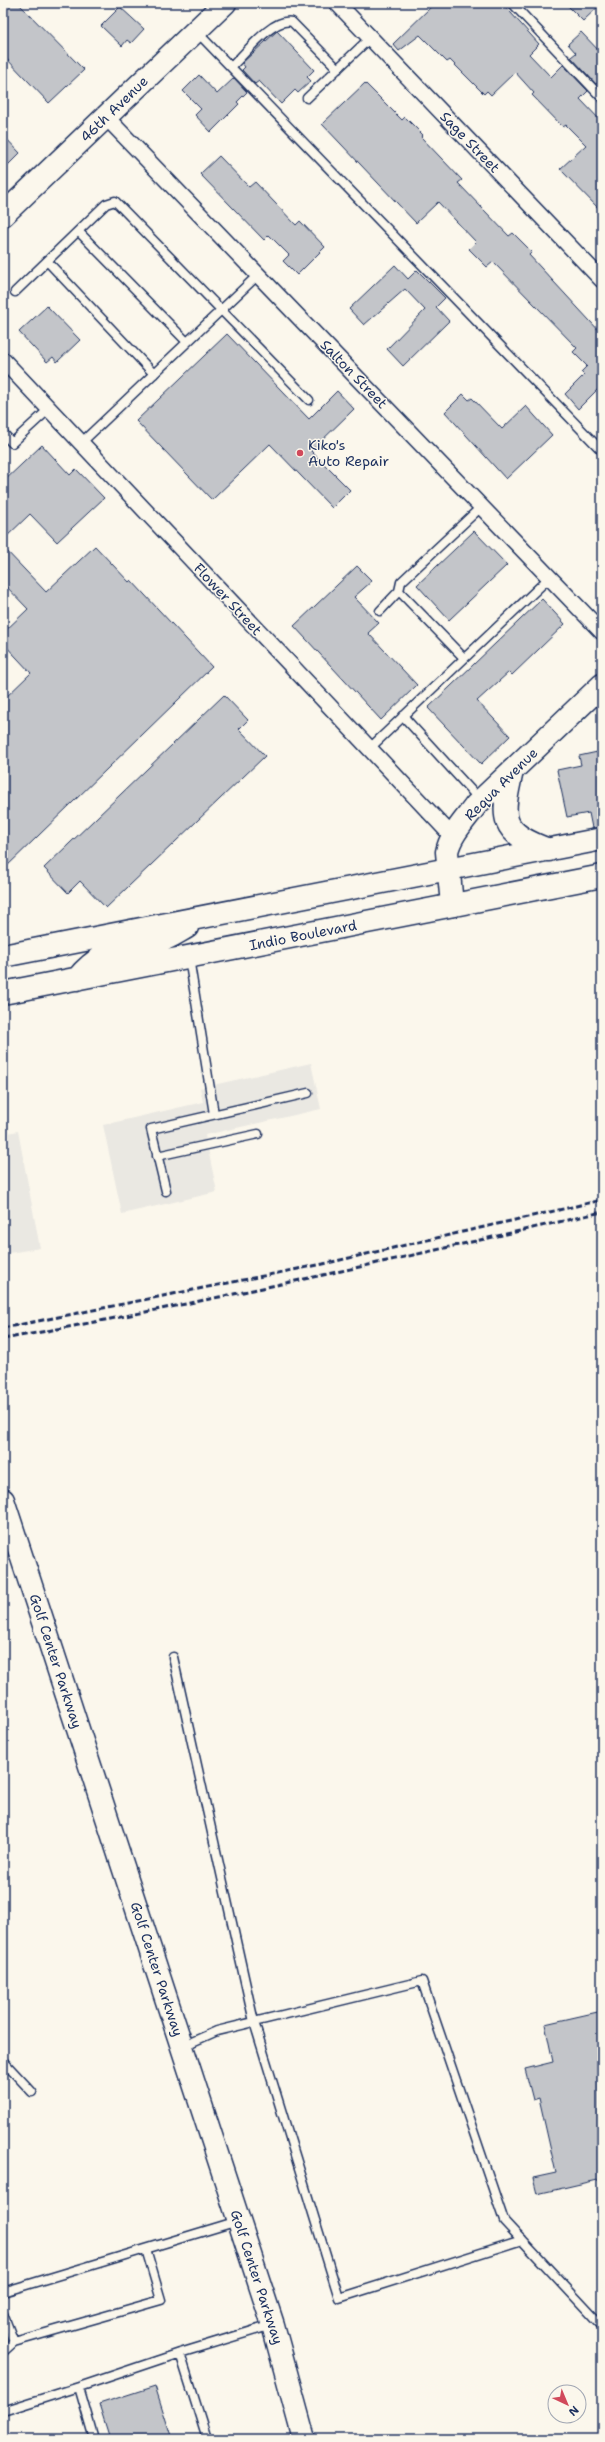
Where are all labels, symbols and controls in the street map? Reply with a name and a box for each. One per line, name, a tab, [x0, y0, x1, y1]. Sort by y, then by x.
street label: 46th Avenue	[76, 72, 152, 146]
street label: Sage Street	[436, 108, 504, 176]
street label: Salton Street	[317, 336, 391, 412]
place label: Kiko's Auto Repair	[308, 436, 389, 470]
marker: Kiko's Auto Repair	[295, 448, 305, 458]
street label: Flower Street	[190, 559, 266, 639]
street label: Requa Avenue	[461, 744, 541, 824]
street label: Indio Boulevard	[248, 916, 358, 954]
street label: Golf Center Parkway	[26, 1591, 86, 1731]
street label: Golf Center Parkway	[127, 1899, 187, 2039]
street label: Golf Center Parkway	[227, 2207, 287, 2347]
north arrow	[547, 2384, 587, 2424]
text: N	[565, 2402, 582, 2419]

